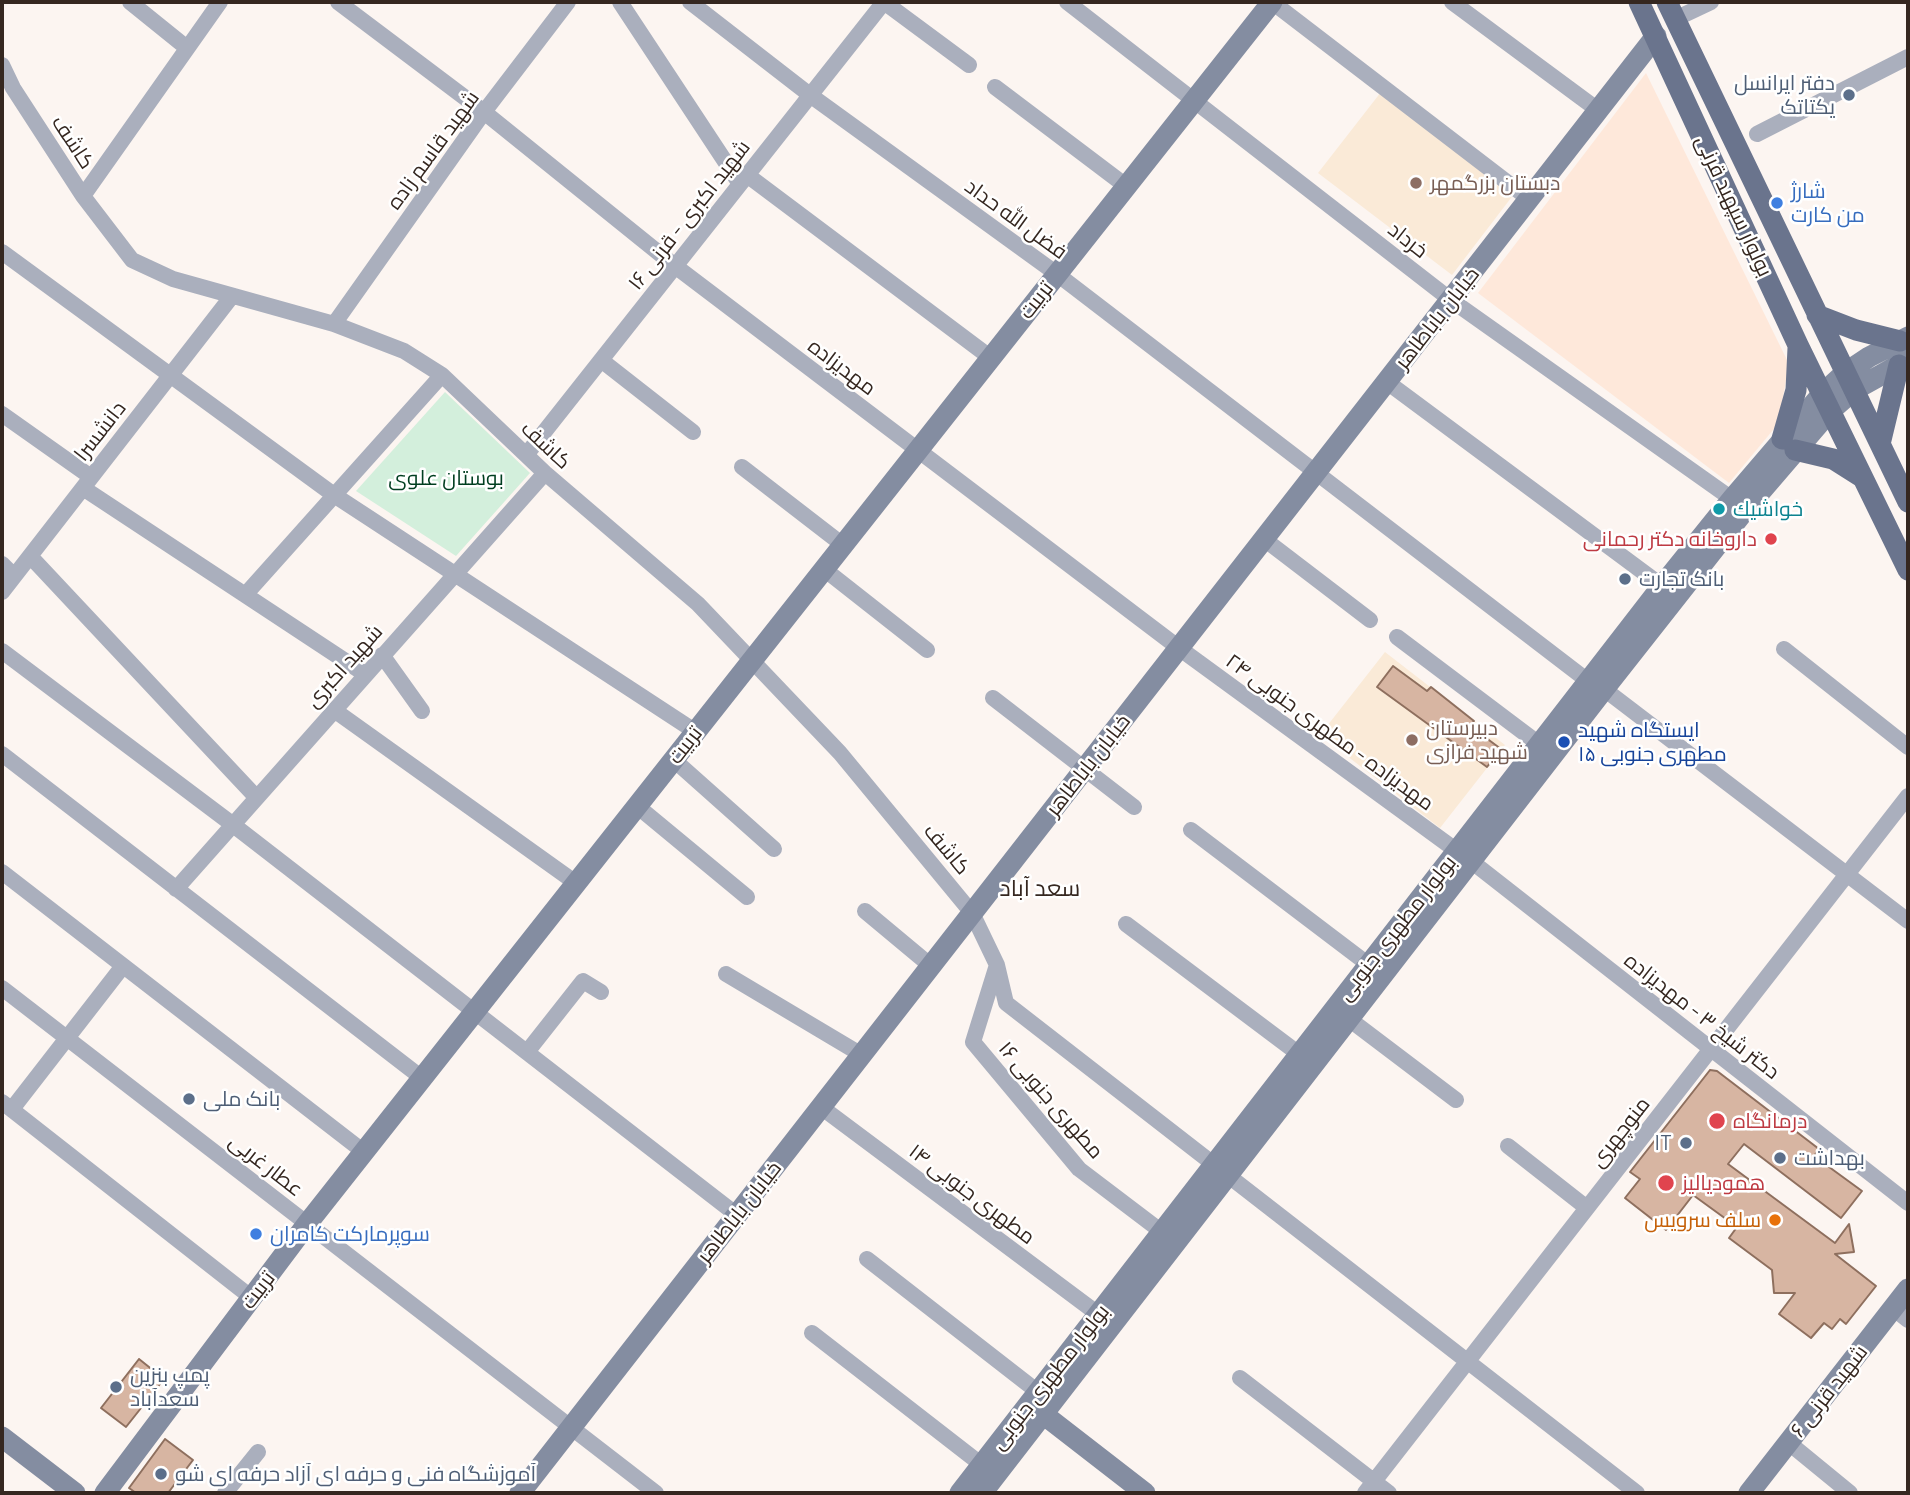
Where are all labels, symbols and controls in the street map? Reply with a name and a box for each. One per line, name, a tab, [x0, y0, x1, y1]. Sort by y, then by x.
place label: دفتر ایرانسل یکتاتک	[1734, 70, 1835, 120]
street label: شهید قاسم زاده	[381, 86, 485, 214]
marker: دفتر ایرانسل یکتاتک	[1841, 87, 1857, 103]
street label: کاشف	[46, 110, 100, 174]
street label: بولوار سپهبد قرنی	[1690, 131, 1778, 281]
street label: شهید اکبری - قرنی ۱۶	[623, 135, 755, 295]
place label: دبستان بزرگمهر	[1430, 170, 1560, 196]
street label: فضل الله حداد	[960, 173, 1072, 265]
marker: دبستان بزرگمهر	[1408, 175, 1424, 191]
place label: شارژ من کارت	[1791, 178, 1865, 228]
marker: شارژ من کارت	[1769, 195, 1785, 211]
street label: خرداد	[1383, 217, 1433, 263]
street label: خیابان باباطاهر	[1389, 262, 1485, 374]
street label: تربیت	[1013, 276, 1059, 324]
street label: مهدیزاده	[803, 333, 881, 401]
street label: دانشسرا	[69, 396, 131, 466]
street label: کاشف	[516, 416, 576, 474]
park label: بوستان علوی	[388, 465, 504, 491]
place label: خواشيك	[1733, 496, 1803, 522]
marker: خواشيك	[1711, 501, 1727, 517]
place label: داروخانه دکتر رحمانی	[1583, 526, 1757, 552]
marker: داروخانه دکتر رحمانی	[1763, 531, 1779, 547]
place label: بانک تجارت	[1639, 566, 1724, 592]
marker: بانک تجارت	[1617, 571, 1633, 587]
street label: شهید اکبری	[300, 619, 388, 713]
street label: مهدیزاده - مطهری جنوبی ۲۴	[1221, 648, 1439, 816]
street label: خیابان باباطاهر	[1040, 709, 1136, 821]
place label: دبیرستان شهید فرازی	[1426, 715, 1528, 765]
place label: ایستگاه شهید مطهری جنوبی ۱۵	[1578, 717, 1727, 767]
street label: تربیت	[662, 721, 708, 769]
marker: دبیرستان شهید فرازی	[1404, 732, 1420, 748]
marker: ایستگاه شهید مطهری جنوبی ۱۵	[1556, 734, 1572, 750]
street label: کاشف	[918, 818, 976, 880]
street label: بولوار مطهری جنوبی	[1332, 850, 1462, 1006]
district label: سعد آباد	[1000, 874, 1080, 902]
street label: دکتر شیخ ۳ - مهدیزاده	[1619, 947, 1785, 1085]
street label: مطهری جنوبی ۱۶	[993, 1036, 1109, 1164]
place label: بانک ملی	[203, 1086, 280, 1112]
marker: بانک ملی	[181, 1091, 197, 1107]
street label: منوچهری	[1585, 1092, 1655, 1172]
place label: درمانگاه	[1733, 1108, 1807, 1134]
marker: درمانگاه	[1707, 1111, 1727, 1131]
street label: عطار غربی	[224, 1128, 308, 1202]
place label: IT	[1655, 1130, 1672, 1156]
marker: IT	[1678, 1135, 1694, 1151]
street label: مطهری جنوبی ۱۴	[904, 1138, 1040, 1250]
place label: بهداشت	[1794, 1145, 1865, 1171]
marker: بهداشت	[1772, 1150, 1788, 1166]
street label: خیابان باباطاهر	[691, 1156, 787, 1268]
place label: همودیالیز	[1682, 1170, 1765, 1196]
marker: همودیالیز	[1656, 1173, 1676, 1193]
place label: سلف سرویس	[1644, 1207, 1761, 1233]
marker: سلف سرویس	[1767, 1212, 1783, 1228]
place label: سوپرمارکت کامران	[270, 1221, 430, 1247]
marker: سوپرمارکت کامران	[248, 1226, 264, 1242]
street label: تربیت	[236, 1266, 280, 1314]
street label: بولوار مطهری جنوبی	[985, 1299, 1115, 1455]
street label: شهید قرنی ۶	[1785, 1340, 1873, 1442]
place label: پمپ بنزین سعدآباد	[130, 1362, 210, 1412]
marker: پمپ بنزین سعدآباد	[108, 1379, 124, 1395]
place label: آموزشگاه فنی و حرفه ای آزاد حرفه ای شو	[175, 1461, 536, 1487]
marker: آموزشگاه فنی و حرفه ای آزاد حرفه ای شو	[153, 1466, 169, 1482]

